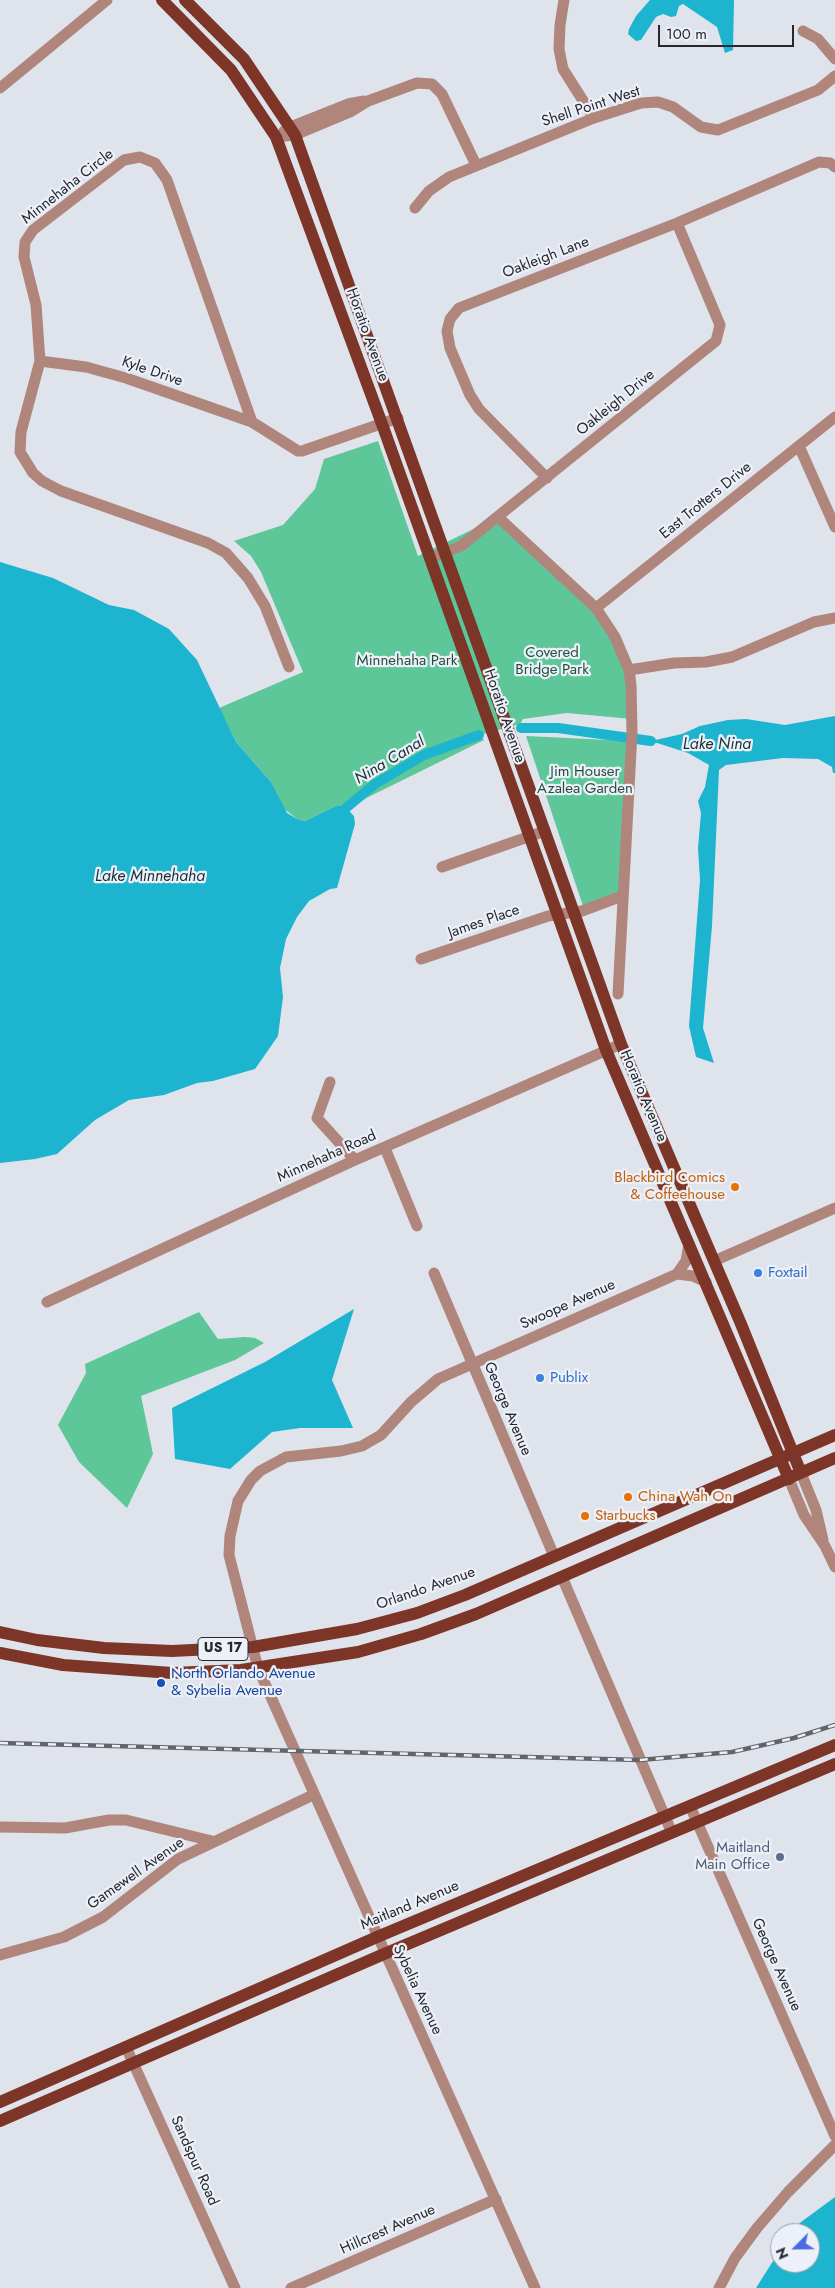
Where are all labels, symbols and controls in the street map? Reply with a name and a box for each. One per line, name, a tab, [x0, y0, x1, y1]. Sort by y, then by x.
scale bar	[660, 15, 796, 47]
text: 100 m	[666, 23, 707, 45]
street label: Shell Point West	[540, 83, 642, 131]
street label: Minnehaha Circle	[18, 146, 118, 228]
street label: Oakleigh Lane	[500, 233, 592, 283]
street label: Horatio Avenue	[342, 286, 392, 384]
street label: Kyle Drive	[119, 353, 185, 391]
street label: Oakleigh Drive	[573, 366, 659, 440]
street label: East Trotters Drive	[657, 459, 755, 543]
park label: Covered Bridge Park	[515, 644, 589, 679]
park label: Minnehaha Park	[357, 652, 457, 670]
street label: Horatio Avenue	[480, 667, 528, 765]
water label: Nina Canal	[352, 733, 428, 789]
water label: Lake Nina	[683, 735, 751, 755]
park label: Jim Houser Azalea Garden	[537, 763, 633, 798]
water label: Lake Minnehaha	[95, 867, 205, 887]
street label: James Place	[446, 901, 522, 943]
street label: Horatio Avenue	[616, 1047, 670, 1145]
street label: Minnehaha Road	[275, 1127, 379, 1187]
place label: Blackbird Comics & Coffeehouse	[614, 1169, 725, 1204]
marker: Blackbird Comics & Coffeehouse	[729, 1181, 741, 1193]
place label: Foxtail	[768, 1264, 807, 1282]
marker: Foxtail	[752, 1267, 764, 1279]
street label: Swoope Avenue	[518, 1276, 618, 1334]
street label: George Avenue	[479, 1359, 535, 1459]
place label: Publix	[550, 1369, 588, 1387]
marker: Publix	[534, 1372, 546, 1384]
place label: China Wah On	[638, 1488, 732, 1506]
marker: China Wah On	[622, 1491, 634, 1503]
place label: Starbucks	[595, 1507, 655, 1525]
marker: Starbucks	[579, 1510, 591, 1522]
street label: Orlando Avenue	[374, 1564, 478, 1614]
road number: US 17	[198, 1638, 248, 1660]
place label: North Orlando Avenue & Sybelia Avenue	[171, 1665, 315, 1700]
marker: North Orlando Avenue & Sybelia Avenue	[155, 1677, 167, 1689]
street label: Gamewell Avenue	[84, 1834, 188, 1914]
place label: Maitland Main Office	[695, 1839, 770, 1874]
marker: Maitland Main Office	[774, 1851, 786, 1863]
street label: Maitland Avenue	[358, 1877, 462, 1935]
street label: George Avenue	[747, 1916, 805, 2014]
street label: Sybelia Avenue	[388, 1942, 446, 2038]
street label: Sandspur Road	[166, 2113, 222, 2209]
street label: Hillcrest Avenue	[338, 2201, 438, 2259]
north arrow	[770, 2223, 820, 2273]
text: N	[771, 2244, 793, 2262]

